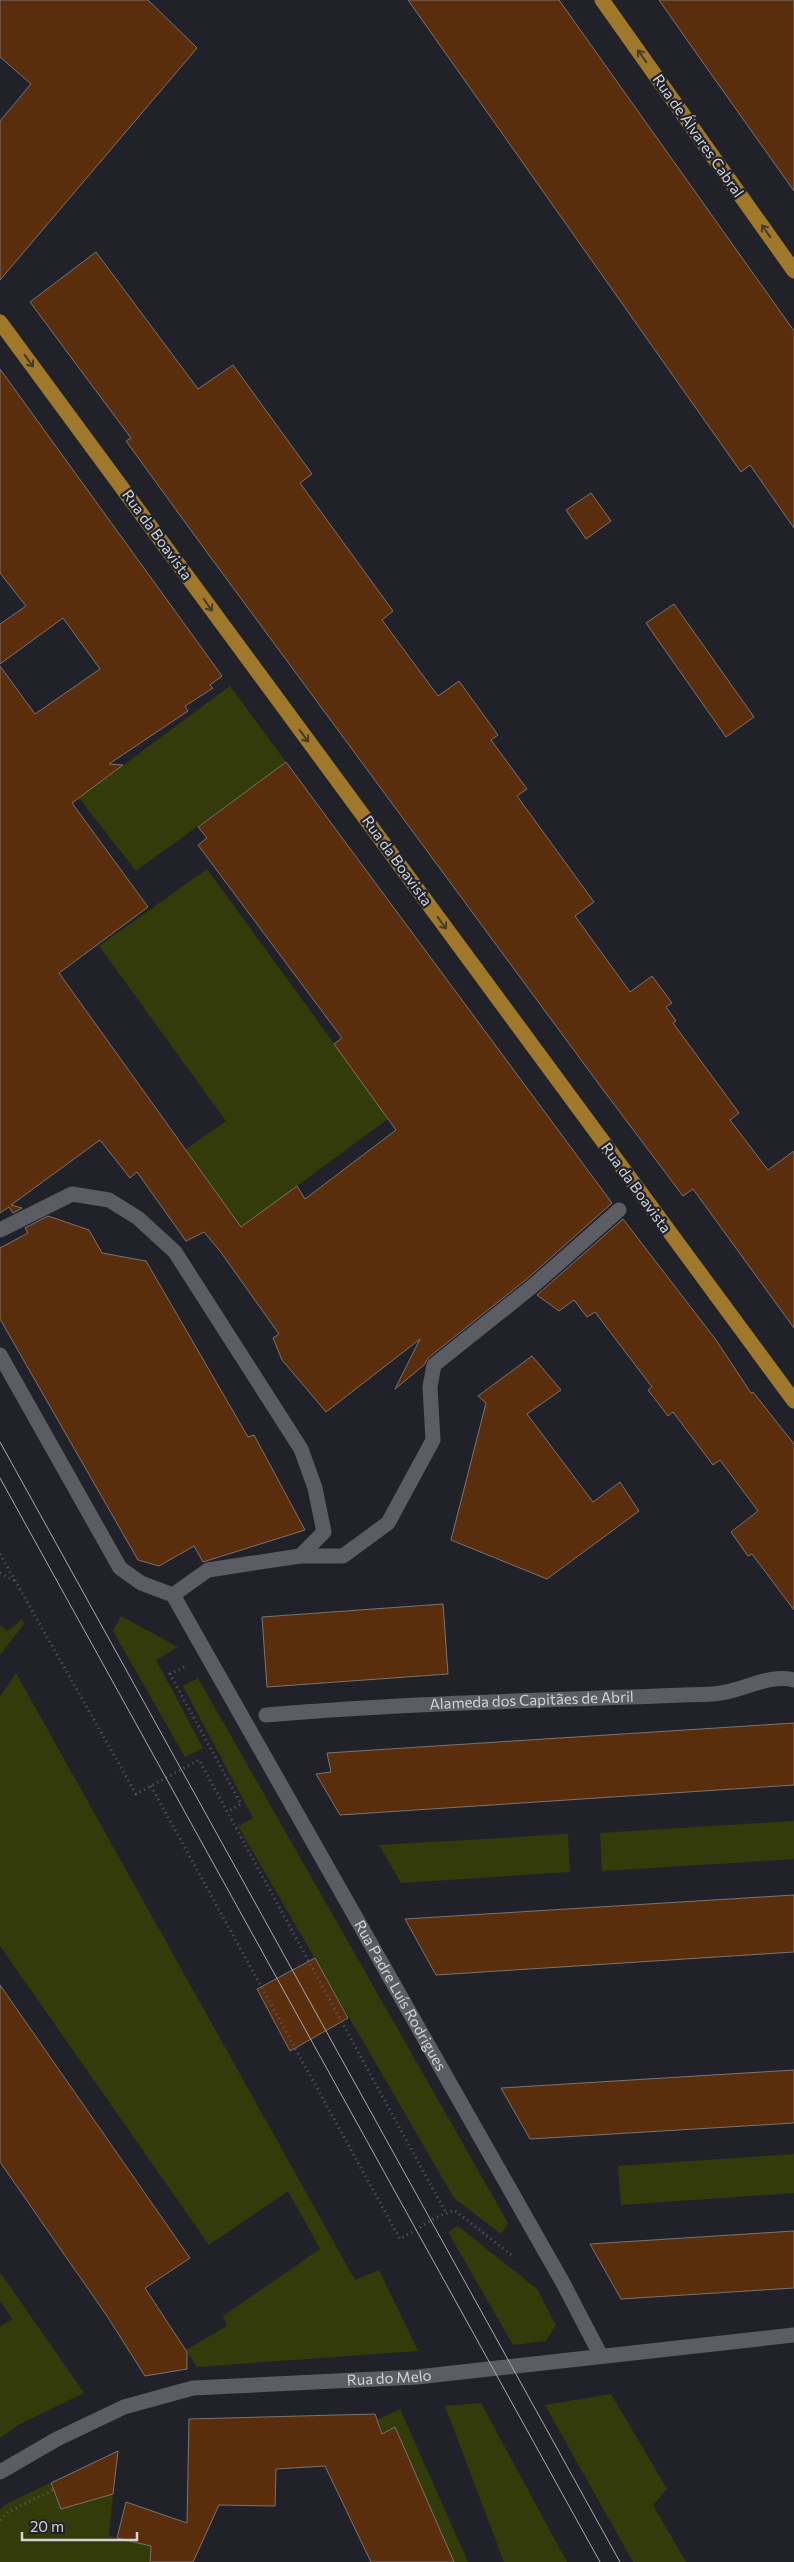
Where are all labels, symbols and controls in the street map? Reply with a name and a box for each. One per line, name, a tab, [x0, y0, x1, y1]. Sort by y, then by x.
one-way arrow	[637, 49, 647, 63]
street label: Rua de Álvares Cabral	[650, 70, 749, 200]
one-way arrow	[761, 224, 771, 238]
one-way arrow	[24, 354, 34, 368]
street label: Rua da Boavista	[119, 486, 197, 583]
one-way arrow	[203, 598, 213, 612]
one-way arrow	[299, 729, 309, 743]
street label: Rua da Boavista	[359, 812, 437, 909]
one-way arrow	[437, 916, 447, 930]
street label: Rua da Boavista	[598, 1139, 676, 1236]
street label: Alameda dos Capitães de Abril	[429, 1687, 634, 1712]
street label: Rua Padre Luís Rodrigues	[351, 1917, 451, 2074]
street label: Rua do Melo	[346, 2365, 432, 2388]
scale bar	[22, 2510, 138, 2542]
text: 20 m	[30, 2517, 64, 2535]

